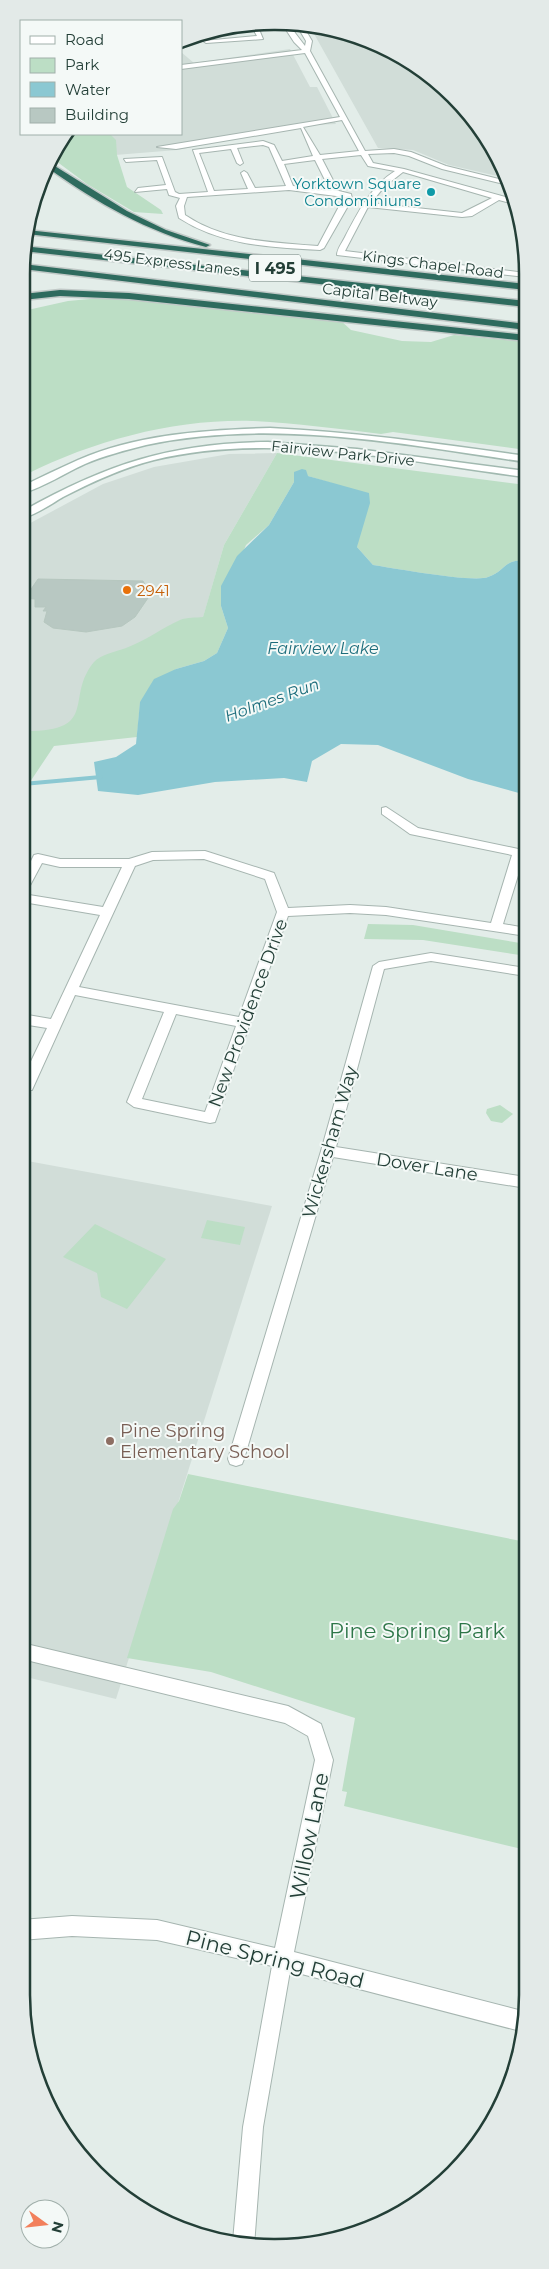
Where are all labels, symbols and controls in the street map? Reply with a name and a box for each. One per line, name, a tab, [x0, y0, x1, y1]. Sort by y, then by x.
legend	[20, 20, 182, 135]
text: Road	[65, 30, 104, 49]
text: Park	[65, 55, 99, 74]
text: Water	[65, 80, 111, 99]
text: Building	[65, 105, 129, 124]
place label: Yorktown Square Condominiums	[293, 174, 421, 210]
marker: Yorktown Square Condominiums	[425, 186, 437, 198]
street label: 495 Express Lanes	[103, 244, 241, 280]
street label: Kings Chapel Road	[361, 246, 505, 282]
road number: I 495	[249, 254, 301, 282]
street label: Capital Beltway	[321, 279, 440, 312]
street label: Fairview Park Drive	[270, 436, 416, 470]
place label: 2941	[137, 581, 170, 600]
marker: 2941	[121, 584, 133, 596]
water label: Fairview Lake	[267, 639, 379, 658]
water label: Holmes Run	[222, 674, 322, 726]
street label: New Providence Drive	[204, 916, 292, 1110]
street label: Wickersham Way	[298, 1063, 362, 1221]
street label: Dover Lane	[375, 1148, 479, 1186]
place label: Pine Spring Elementary School	[120, 1420, 290, 1463]
marker: Pine Spring Elementary School	[104, 1435, 116, 1447]
park label: Pine Spring Park	[329, 1618, 506, 1643]
street label: Willow Lane	[284, 1771, 334, 1901]
street label: Pine Spring Road	[183, 1925, 367, 1993]
north arrow	[20, 2199, 70, 2249]
text: N	[47, 2220, 68, 2235]

